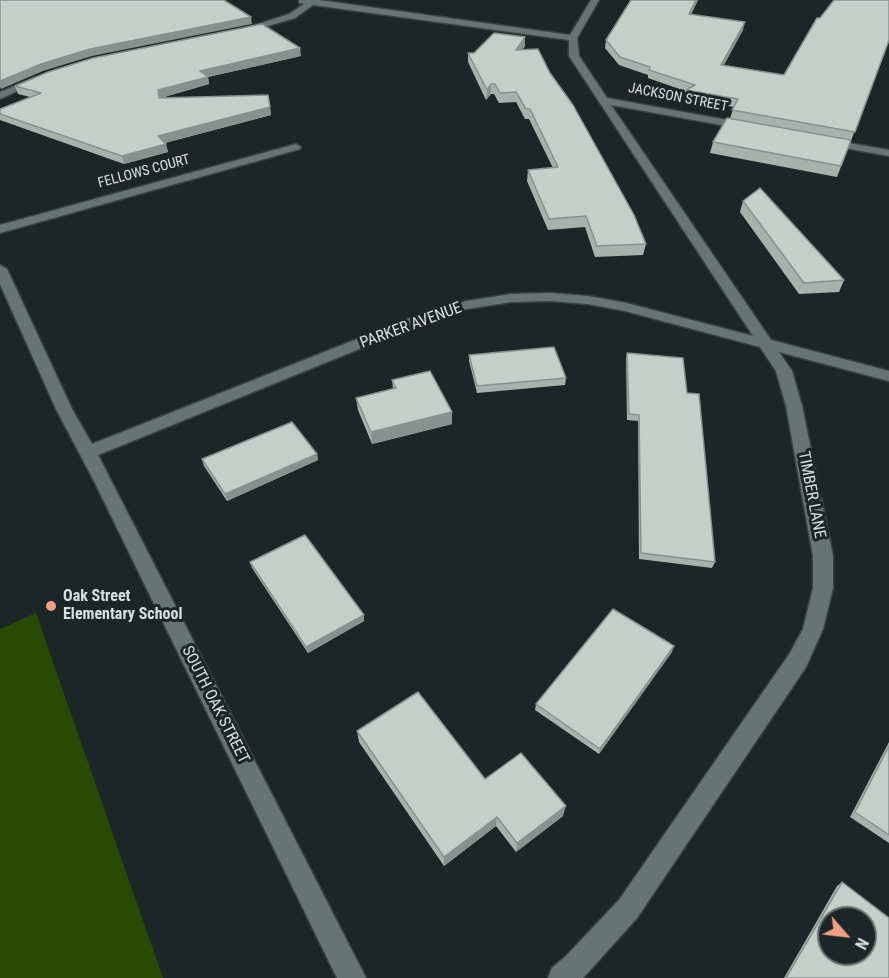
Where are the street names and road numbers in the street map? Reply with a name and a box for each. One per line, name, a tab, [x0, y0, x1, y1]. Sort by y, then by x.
street label: JACKSON STREET	[627, 80, 729, 116]
street label: FELLOWS COURT	[96, 152, 192, 192]
street label: PARKER AVENUE	[358, 299, 464, 353]
street label: TIMBER LANE	[793, 450, 829, 540]
street label: SOUTH OAK STREET	[177, 643, 253, 767]

